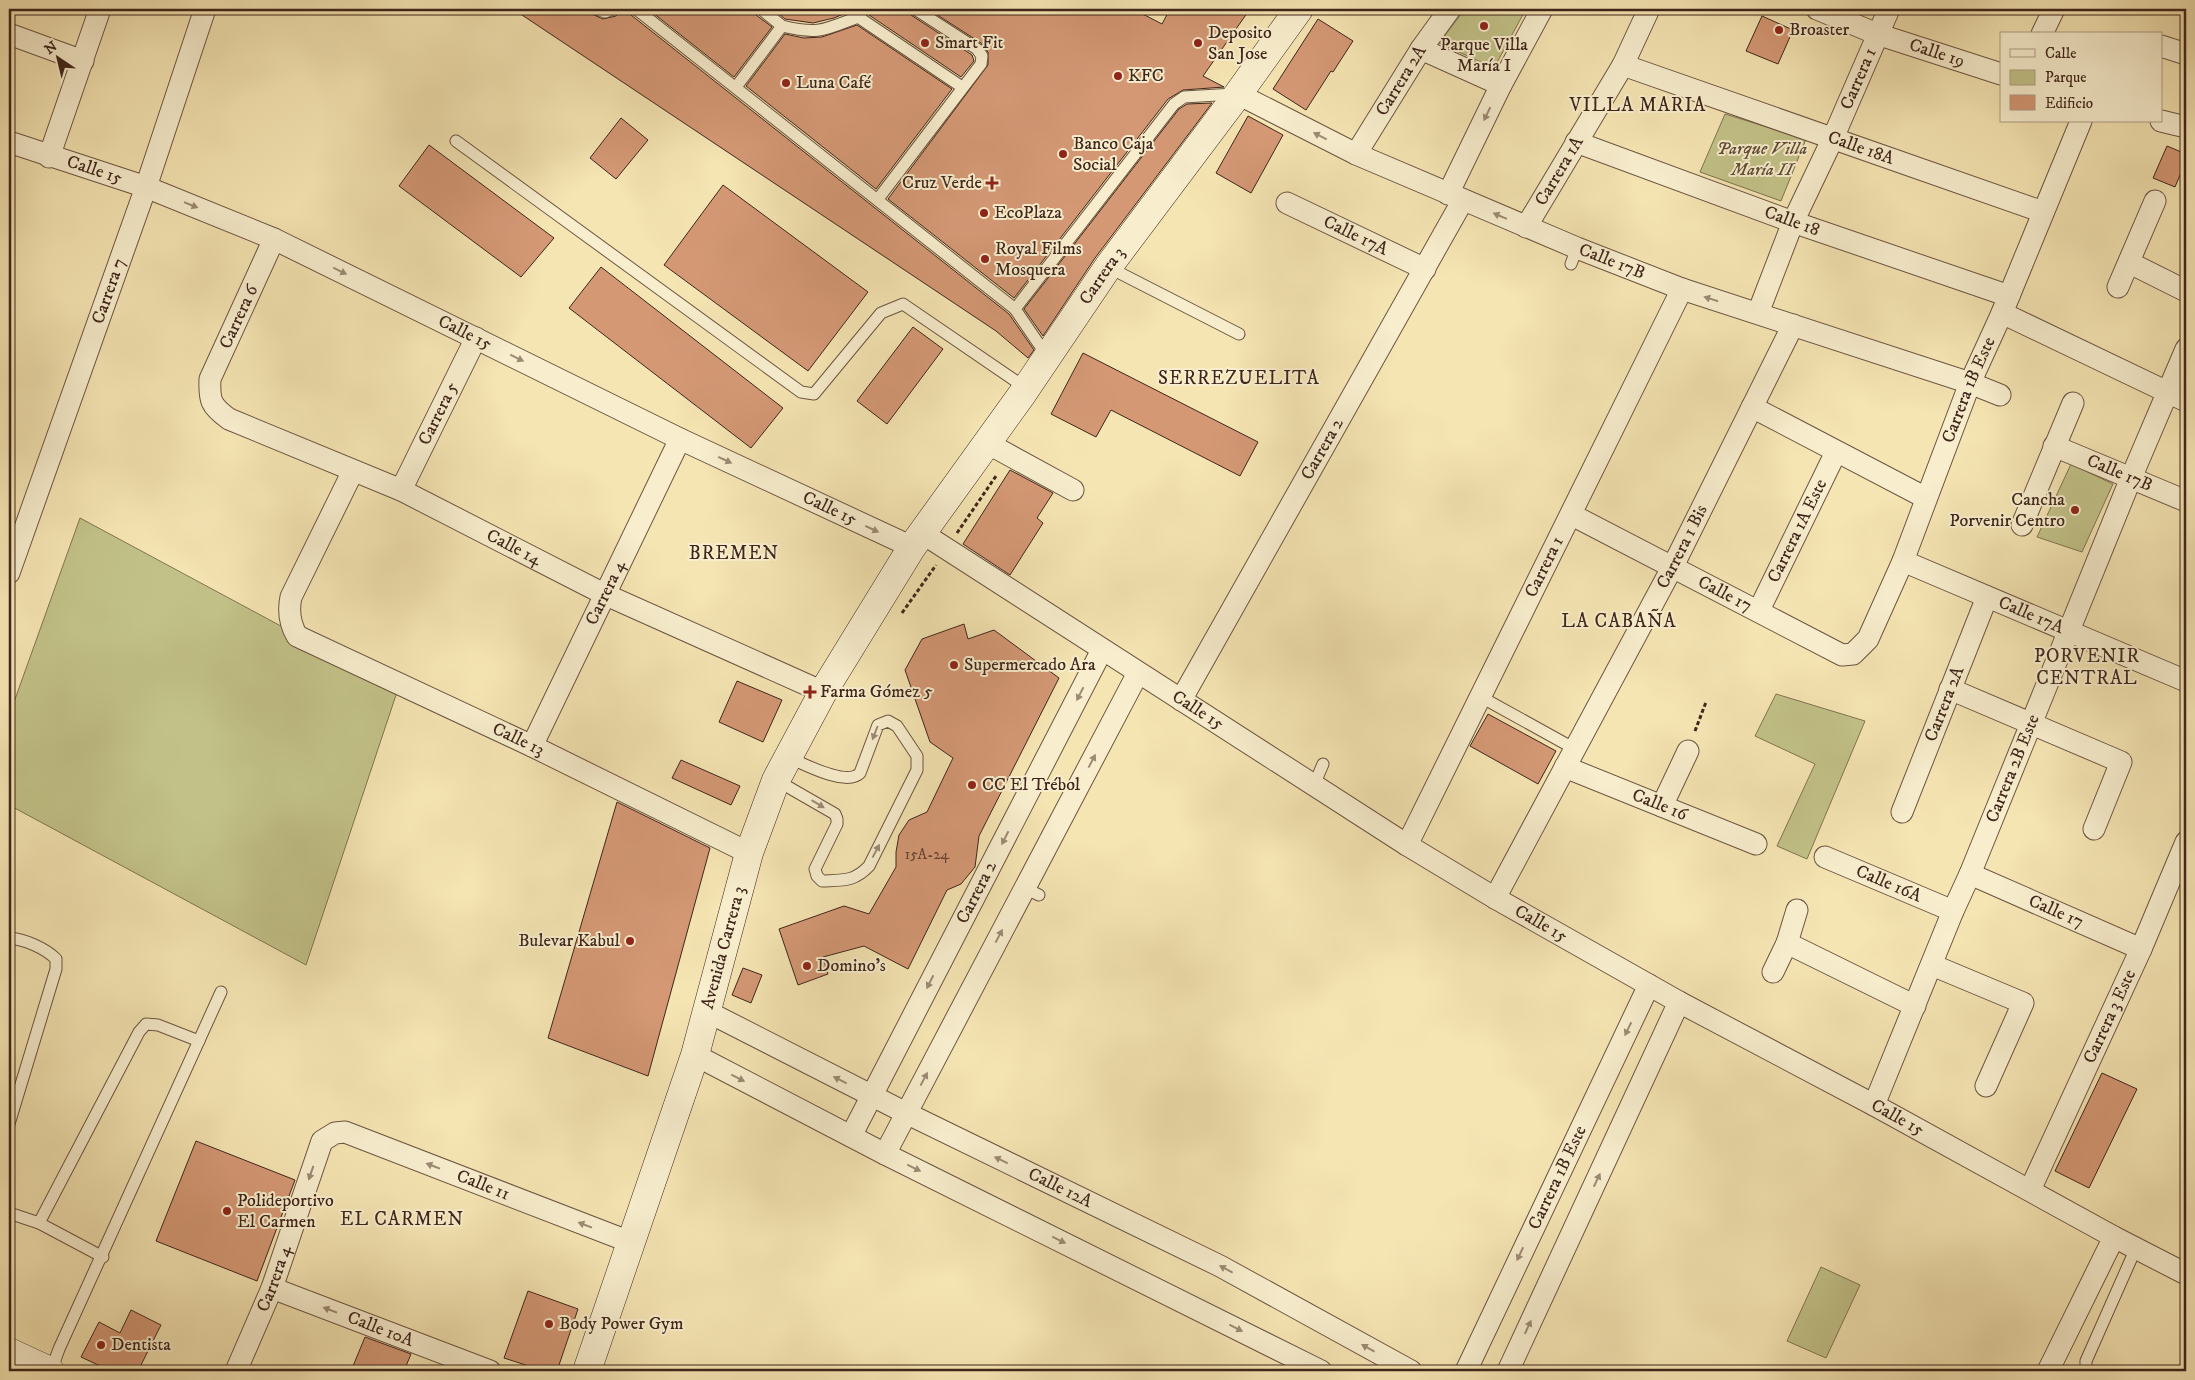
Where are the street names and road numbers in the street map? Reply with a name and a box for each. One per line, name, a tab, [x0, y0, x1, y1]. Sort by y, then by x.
street label: Calle 19	[1906, 34, 1968, 73]
street label: Carrera 2A	[1371, 41, 1432, 120]
street label: Carrera 1	[1836, 45, 1882, 113]
street label: Calle 18A	[1825, 126, 1897, 170]
street label: Carrera 1A	[1530, 132, 1589, 210]
street label: Calle 15	[64, 151, 125, 189]
street label: Calle 18	[1761, 201, 1822, 241]
street label: Calle 17A	[1320, 211, 1392, 261]
street label: Calle 17B	[1576, 239, 1648, 284]
street label: Carrera 3	[1075, 243, 1130, 309]
street label: Carrera 7	[87, 255, 131, 327]
street label: Carrera 6	[215, 281, 264, 352]
street label: Calle 15	[434, 310, 495, 355]
street label: Carrera 1B Este	[1937, 334, 2000, 446]
street label: Carrera 5	[414, 379, 463, 449]
street label: Carrera 2	[1296, 414, 1349, 484]
street label: Calle 17B	[2083, 450, 2156, 497]
street label: Carrera 1A Este	[1763, 475, 1832, 586]
street label: Calle 15	[799, 487, 860, 531]
street label: Carrera 1 Bis	[1652, 501, 1713, 593]
street label: Calle 14	[482, 525, 545, 571]
street label: Carrera 1	[1520, 533, 1569, 601]
street label: Carrera 4	[581, 556, 631, 629]
street label: Calle 17	[1694, 571, 1755, 617]
street label: Calle 17A	[1995, 592, 2068, 639]
street label: Carrera 2A	[1920, 663, 1970, 745]
street label: Calle 15	[1168, 686, 1228, 735]
street label: Carrera 2B Este	[1981, 711, 2045, 826]
street label: Calle 13	[489, 718, 548, 761]
street label: Calle 16	[1629, 784, 1691, 826]
street label: Carrera 2	[951, 857, 1002, 928]
street label: Calle 16A	[1852, 860, 1925, 908]
street label: Avenida Carrera 3	[697, 884, 751, 1012]
street label: Calle 17	[2025, 890, 2087, 933]
street label: Calle 15	[1510, 900, 1571, 948]
street label: Carrera 3 Este	[2079, 966, 2141, 1067]
street label: Calle 15	[1867, 1094, 1928, 1141]
street label: Carrera 1B Este	[1524, 1122, 1592, 1233]
street label: Calle 12A	[1024, 1163, 1096, 1213]
street label: Calle 11	[453, 1165, 513, 1205]
street label: Carrera 4	[252, 1242, 297, 1315]
street label: Calle 10A	[344, 1307, 417, 1352]

